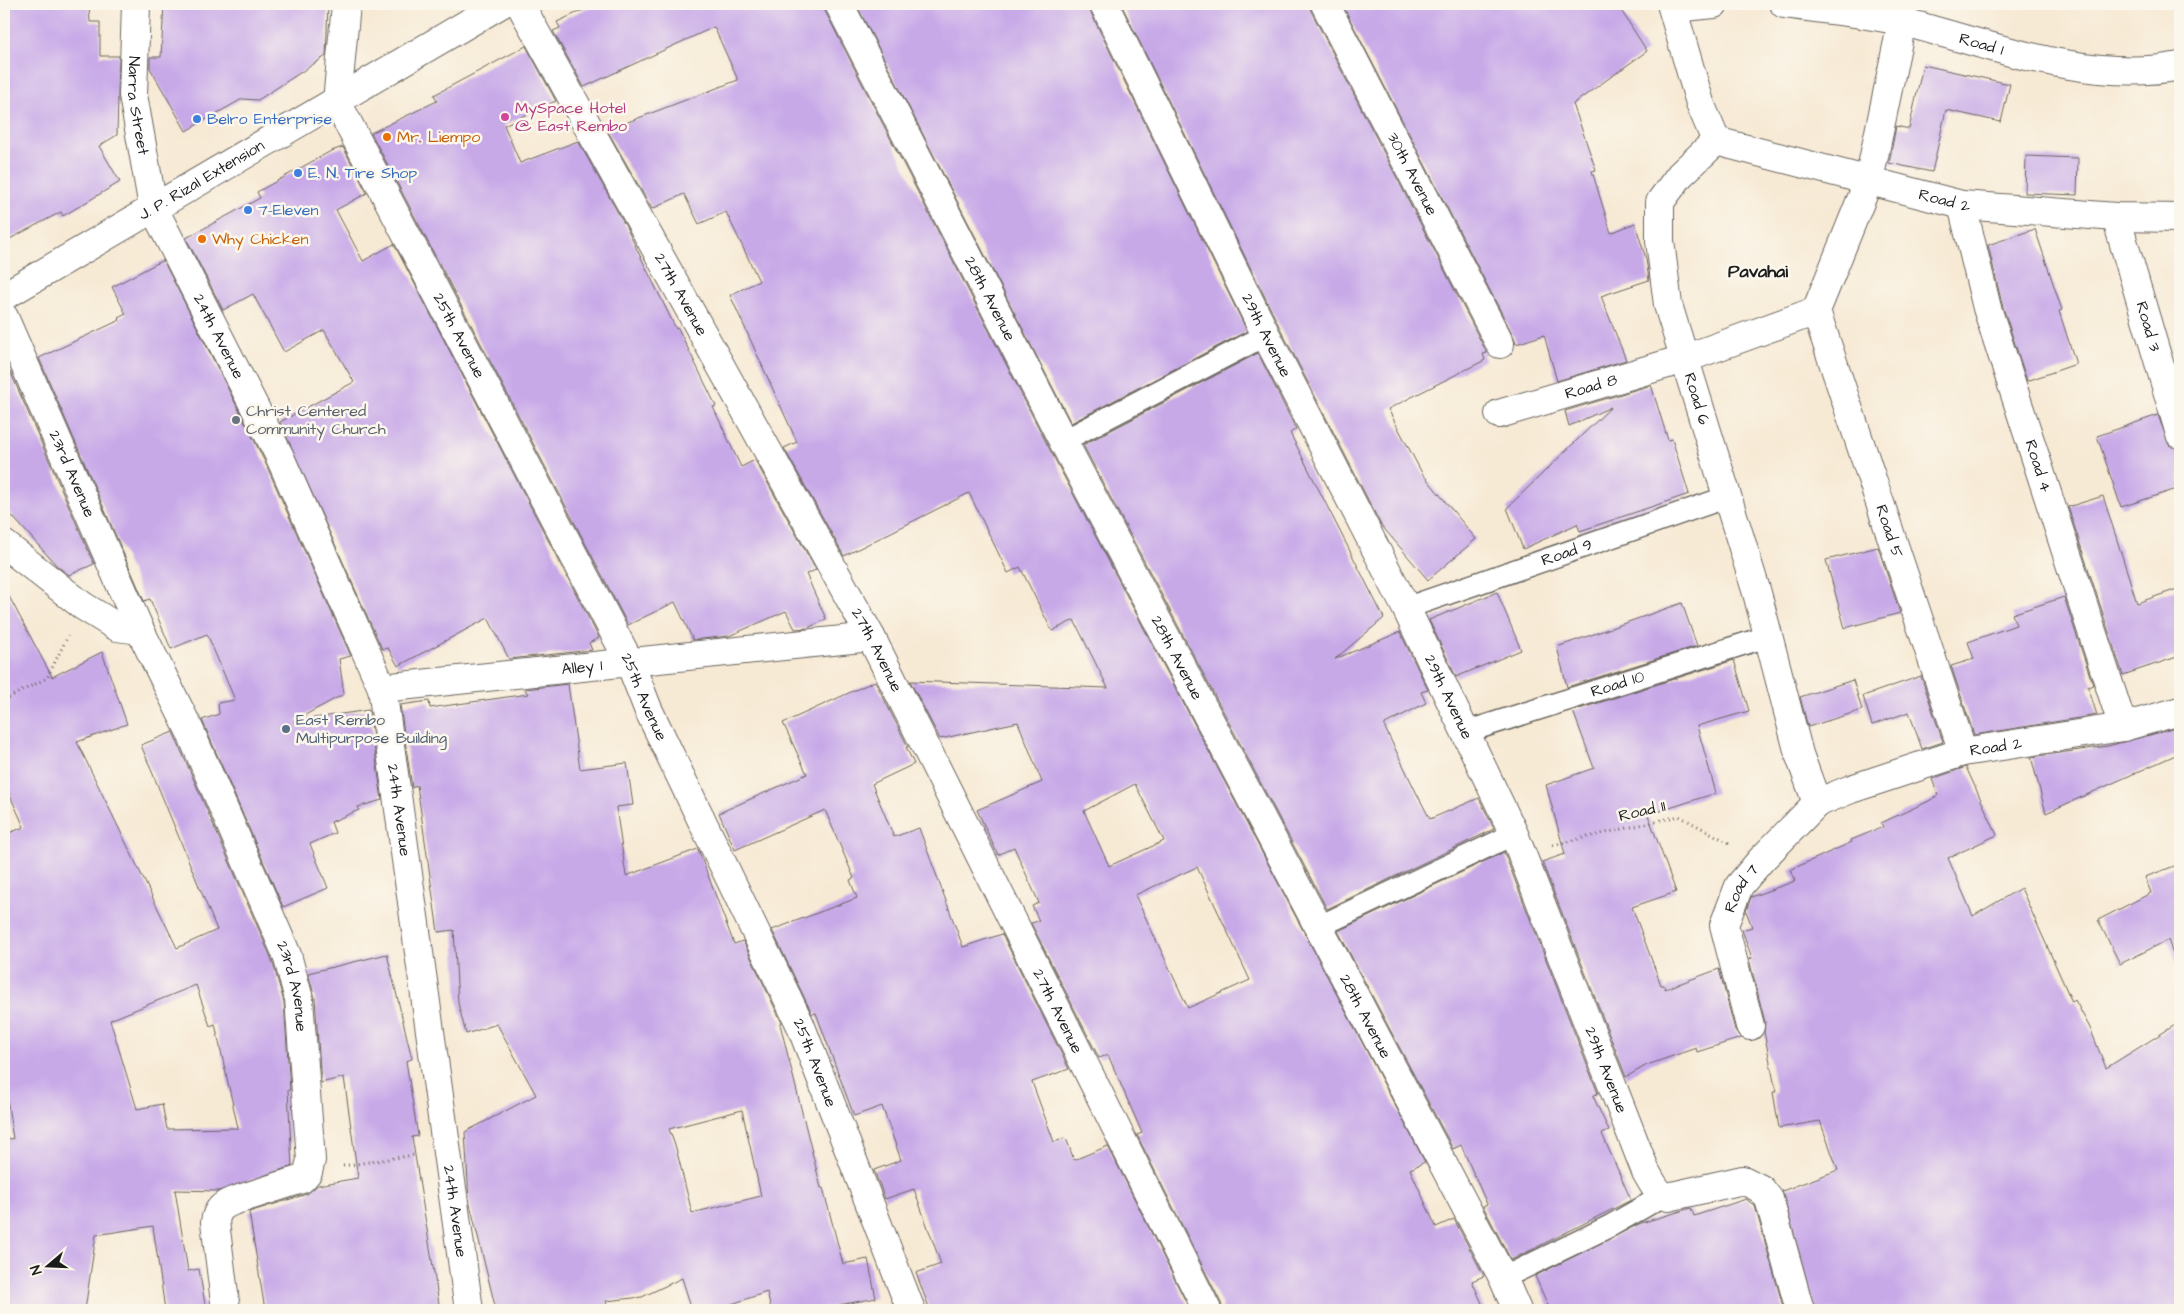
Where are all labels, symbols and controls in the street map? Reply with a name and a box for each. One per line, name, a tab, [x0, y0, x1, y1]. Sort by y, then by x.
street label: Road 1	[1957, 27, 2006, 61]
street label: Narra Street	[122, 56, 155, 157]
place label: MySpace Hotel @ East Rembo	[515, 97, 627, 137]
place label: Belro Enterprise	[207, 108, 332, 130]
marker: MySpace Hotel @ East Rembo	[499, 111, 511, 123]
marker: Belro Enterprise	[191, 113, 203, 125]
place label: Mr. Liempo	[397, 126, 480, 148]
street label: 30th Avenue	[1382, 128, 1443, 220]
marker: Mr. Liempo	[381, 131, 393, 143]
street label: J. P. Rizal Extension	[134, 134, 268, 226]
place label: E. N. Tire Shop	[308, 162, 417, 184]
marker: E. N. Tire Shop	[292, 167, 304, 179]
street label: Road 2	[1916, 183, 1971, 217]
place label: 7-Eleven	[258, 199, 318, 221]
marker: 7-Eleven	[242, 204, 254, 216]
place label: Why Chicken	[212, 228, 308, 251]
marker: Why Chicken	[196, 233, 208, 245]
street label: 27th Avenue	[649, 249, 713, 340]
street label: 28th Avenue	[959, 252, 1021, 345]
district label: Pavahai	[1728, 259, 1788, 284]
street label: 25th Avenue	[428, 289, 491, 382]
street label: 24th Avenue	[188, 290, 250, 383]
street label: 29th Avenue	[1236, 290, 1297, 381]
street label: Road 3	[2130, 299, 2166, 354]
street label: Road 8	[1562, 368, 1620, 405]
street label: Road 6	[1679, 370, 1715, 427]
place label: Christ Centered Community Church	[246, 400, 386, 441]
marker: Christ Centered Community Church	[230, 414, 242, 426]
street label: 23rd Avenue	[44, 427, 101, 521]
street label: Road 4	[2019, 437, 2057, 495]
street label: Road 5	[1870, 502, 1909, 561]
street label: Road 9	[1538, 534, 1595, 571]
street label: 27th Avenue	[846, 604, 908, 696]
street label: 28th Avenue	[1146, 612, 1208, 704]
street label: 25th Avenue	[616, 649, 673, 745]
street label: 29th Avenue	[1419, 651, 1478, 743]
street label: Alley 1	[560, 654, 604, 680]
street label: Road 10	[1588, 665, 1647, 703]
place label: East Rembo Multipurpose Building	[296, 709, 447, 750]
marker: East Rembo Multipurpose Building	[280, 723, 292, 735]
street label: Road 2	[1968, 732, 2023, 762]
street label: 24th Avenue	[382, 763, 416, 858]
street label: Road 11	[1617, 795, 1667, 827]
street label: Road 7	[1719, 859, 1764, 916]
street label: 23rd Avenue	[271, 937, 312, 1033]
street label: 27th Avenue	[1027, 965, 1088, 1057]
street label: 28th Avenue	[1334, 970, 1397, 1063]
street label: 25th Avenue	[788, 1015, 842, 1110]
street label: 29th Avenue	[1579, 1023, 1633, 1117]
street label: 24th Avenue	[438, 1164, 473, 1259]
north arrow	[22, 1242, 72, 1292]
text: N	[26, 1262, 48, 1277]

